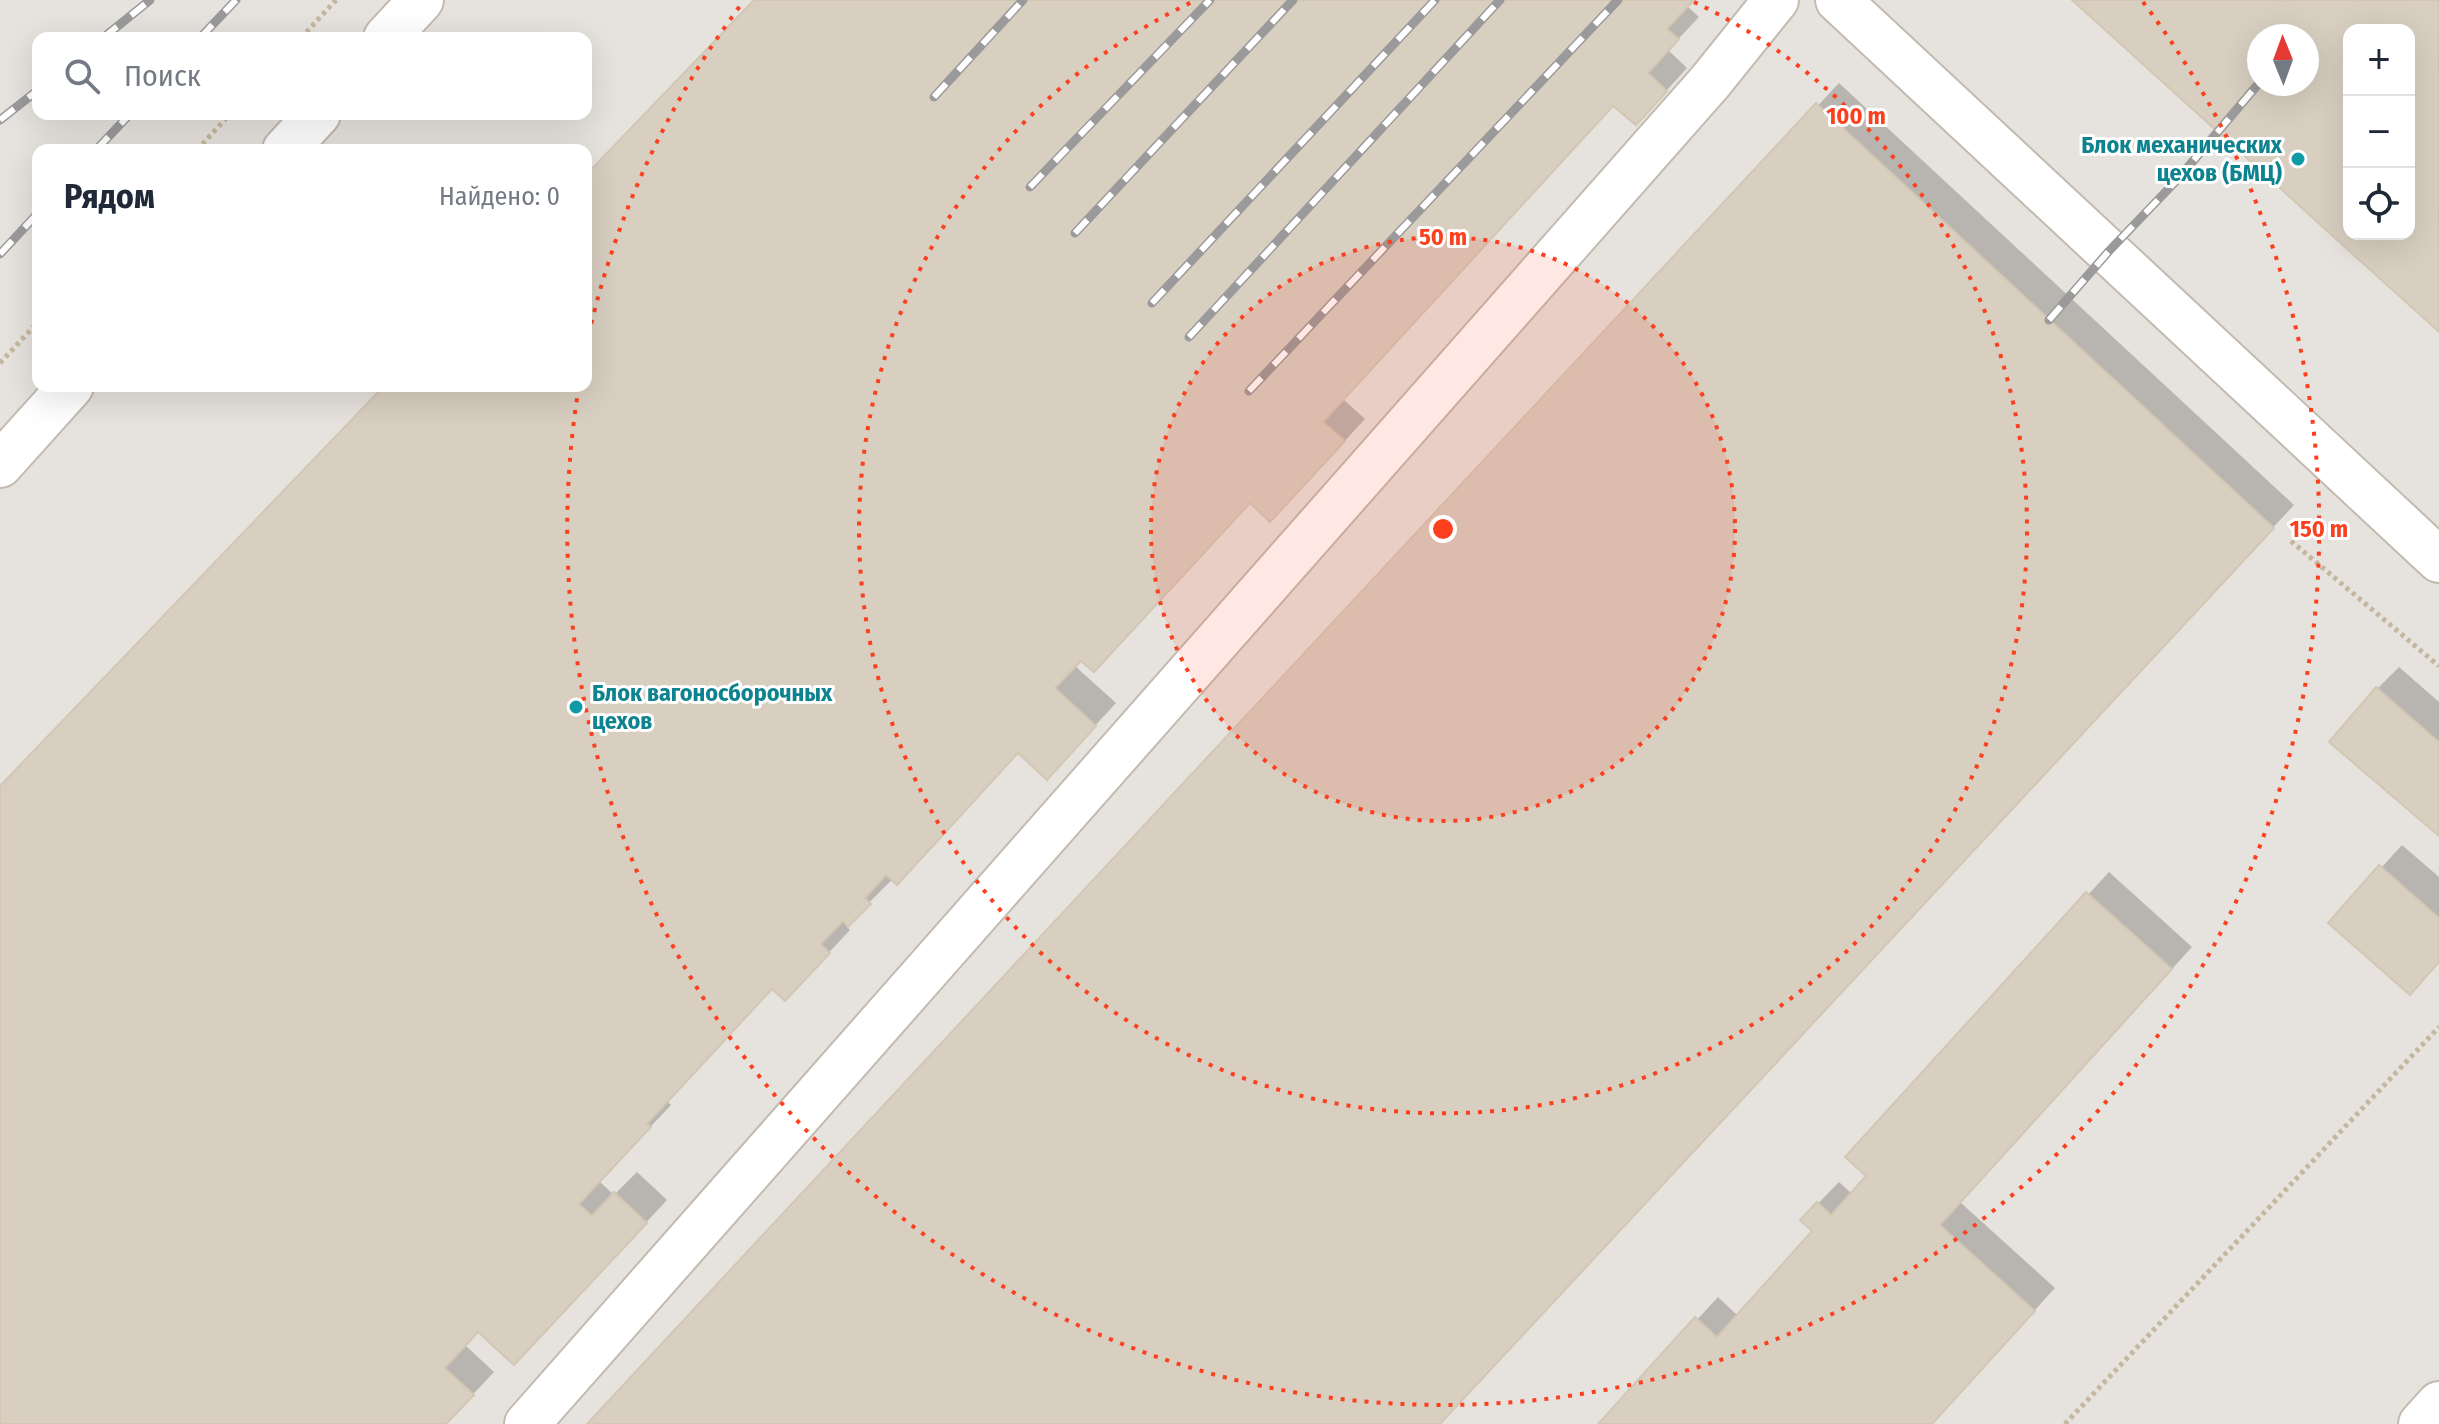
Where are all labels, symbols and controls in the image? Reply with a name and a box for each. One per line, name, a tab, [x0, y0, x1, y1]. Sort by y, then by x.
north arrow	[2247, 24, 2319, 96]
map controls	[2343, 24, 2415, 240]
button: +	[2343, 24, 2415, 96]
search box	[32, 32, 592, 120]
icon: search	[60, 54, 104, 98]
text: Поиск	[124, 58, 201, 94]
button: −	[2343, 96, 2415, 168]
text: 100 m	[1826, 102, 1886, 130]
place label: Блок механических цехов (БМЦ)	[2081, 131, 2283, 187]
marker: Блок механических цехов (БМЦ)	[2289, 150, 2307, 168]
button: locate	[2343, 168, 2415, 240]
text: Рядом	[64, 176, 155, 217]
text: Найдено: 0	[439, 181, 560, 212]
text: 50 m	[1419, 223, 1467, 251]
centre of rings	[1429, 515, 1457, 543]
text: 150 m	[2290, 515, 2348, 543]
place label: Блок вагоносборочных цехов	[592, 679, 833, 735]
marker: Блок вагоносборочных цехов	[567, 698, 585, 716]

